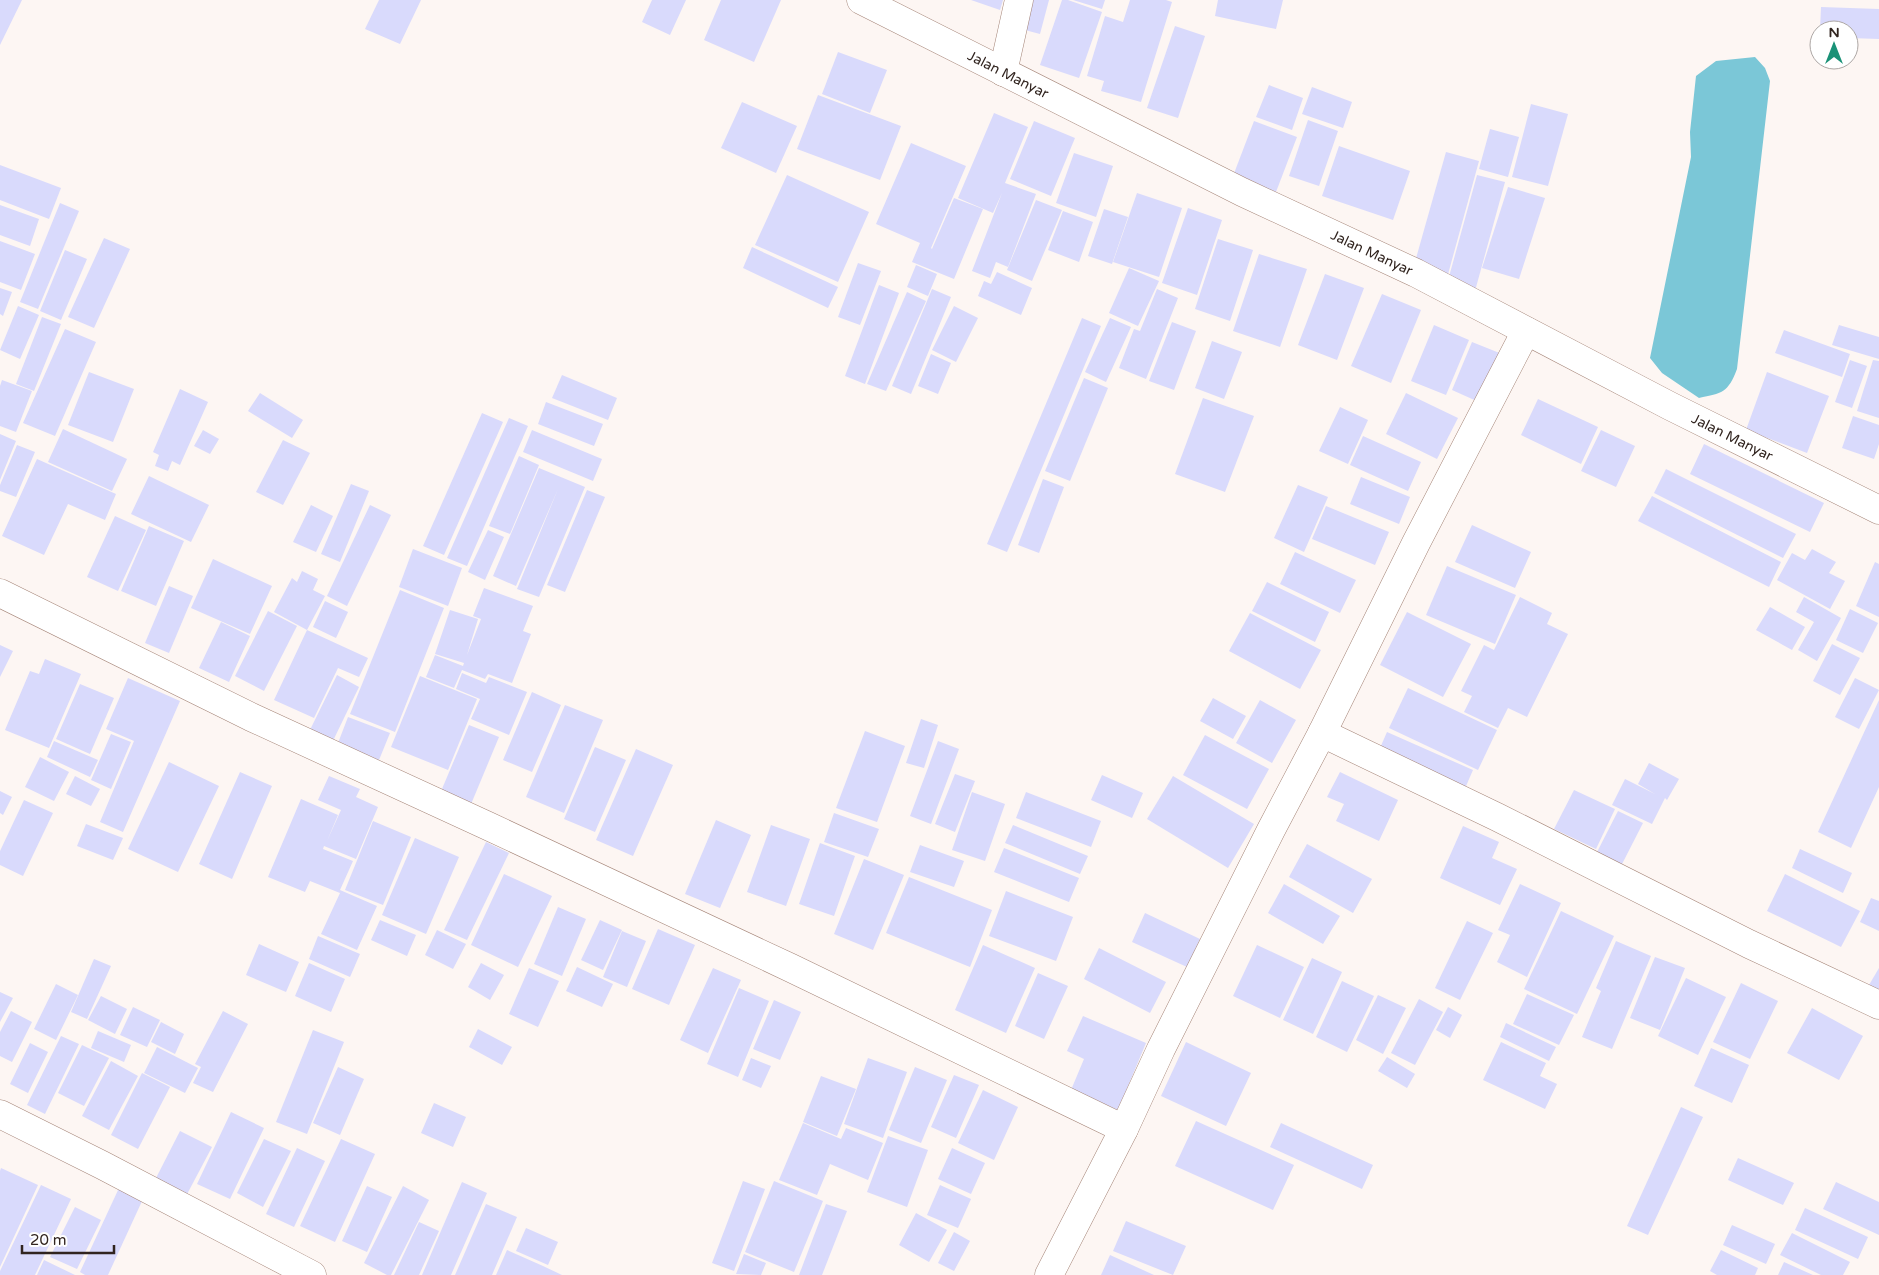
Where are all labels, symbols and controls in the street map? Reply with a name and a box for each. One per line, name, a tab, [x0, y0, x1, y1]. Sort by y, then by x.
north arrow	[1809, 20, 1859, 70]
text: N	[1828, 24, 1840, 41]
street label: Jalan Manyar	[965, 47, 1052, 102]
street label: Jalan Manyar	[1328, 227, 1416, 280]
street label: Jalan Manyar	[1689, 410, 1776, 465]
scale bar	[22, 1222, 115, 1254]
text: 20 m	[30, 1231, 67, 1249]

